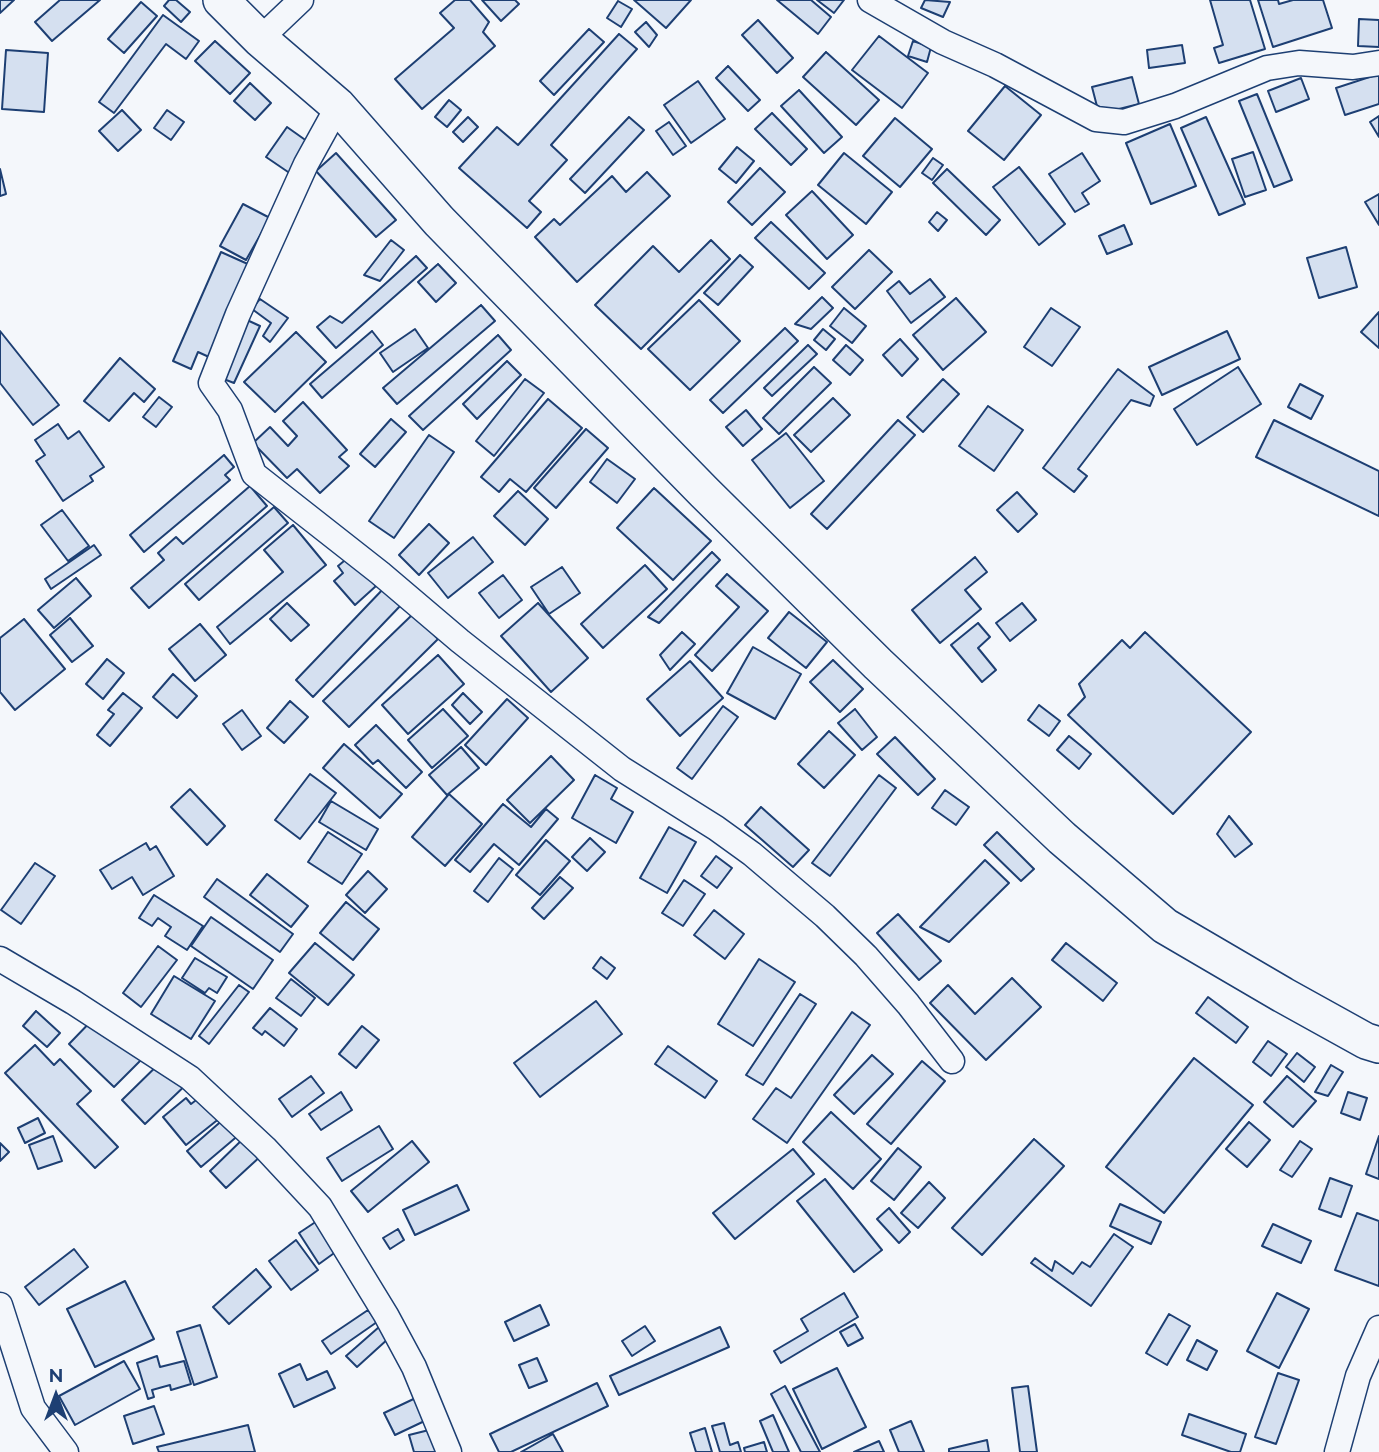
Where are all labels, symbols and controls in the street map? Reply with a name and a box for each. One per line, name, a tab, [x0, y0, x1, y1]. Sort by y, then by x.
north arrow	[21, 1361, 91, 1431]
text: N	[49, 1364, 63, 1386]

